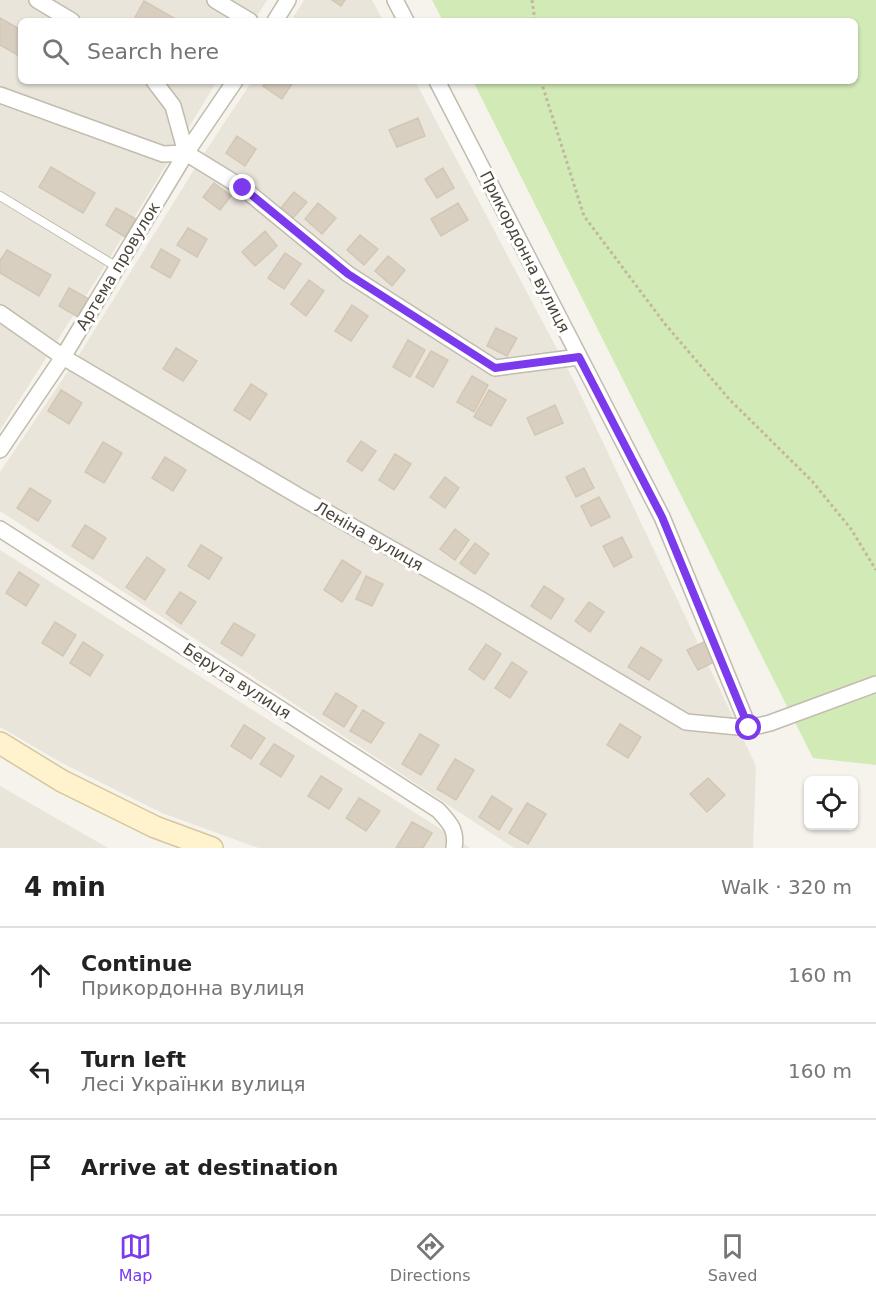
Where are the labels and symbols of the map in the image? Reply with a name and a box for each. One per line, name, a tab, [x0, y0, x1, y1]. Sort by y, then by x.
street label: Прикордонна вулиця	[476, 168, 574, 336]
route end	[229, 174, 255, 200]
street label: Артема провулок	[72, 198, 164, 334]
street label: Леніна вулиця	[311, 497, 427, 575]
street label: Берута вулиця	[180, 639, 294, 723]
route start	[735, 714, 761, 740]

